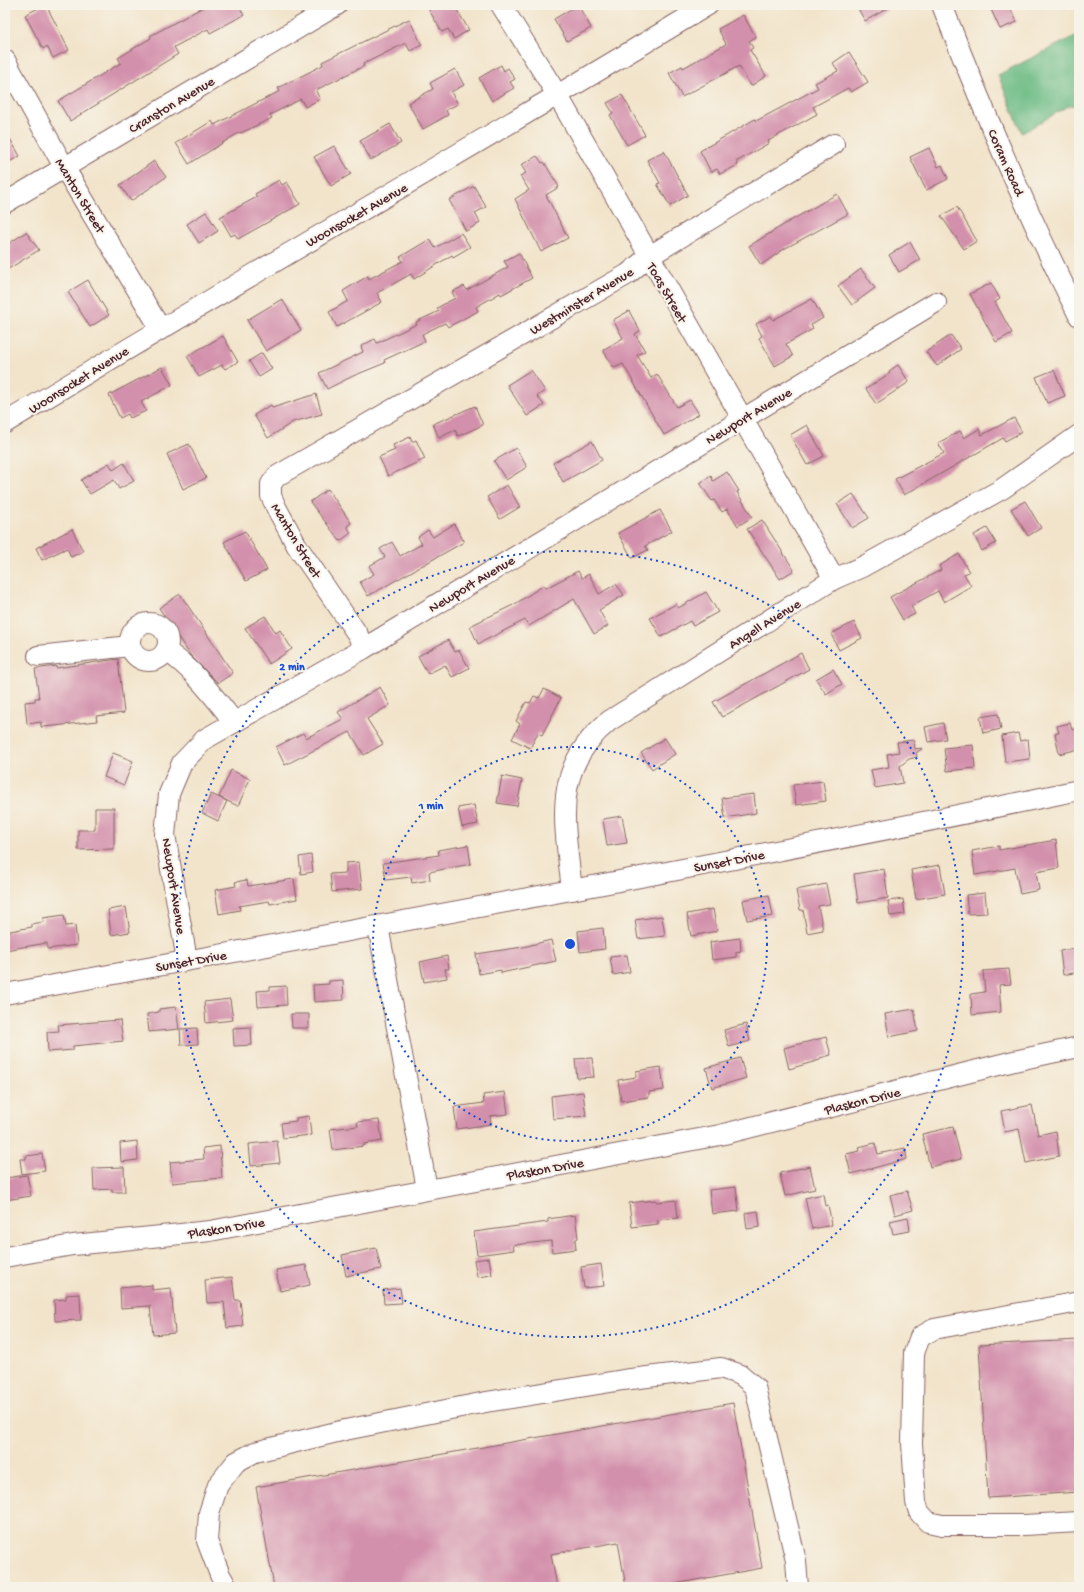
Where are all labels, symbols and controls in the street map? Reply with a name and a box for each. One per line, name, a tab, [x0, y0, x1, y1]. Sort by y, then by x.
street label: Cranston Avenue	[126, 73, 219, 138]
street label: Coram Road	[982, 127, 1028, 201]
street label: Manton Street	[50, 156, 109, 238]
street label: Woonsocket Avenue	[303, 180, 412, 252]
street label: Toas Street	[641, 259, 690, 327]
street label: Westminster Avenue	[527, 264, 638, 340]
street label: Woonsocket Avenue	[26, 343, 133, 419]
street label: Newport Avenue	[703, 384, 796, 450]
street label: Manton Street	[266, 501, 325, 583]
street label: Newport Avenue	[426, 552, 519, 618]
street label: Angell Avenue	[726, 596, 805, 654]
text: 2 min	[279, 661, 305, 675]
text: 1 min	[418, 800, 444, 814]
street label: Newport Avenue	[157, 837, 189, 937]
street label: Sunset Drive	[693, 847, 767, 878]
centre of rings	[563, 937, 577, 951]
street label: Sunset Drive	[155, 948, 229, 977]
street label: Plaskon Drive	[822, 1085, 903, 1120]
street label: Plaskon Drive	[505, 1155, 586, 1186]
street label: Plaskon Drive	[186, 1215, 267, 1244]

